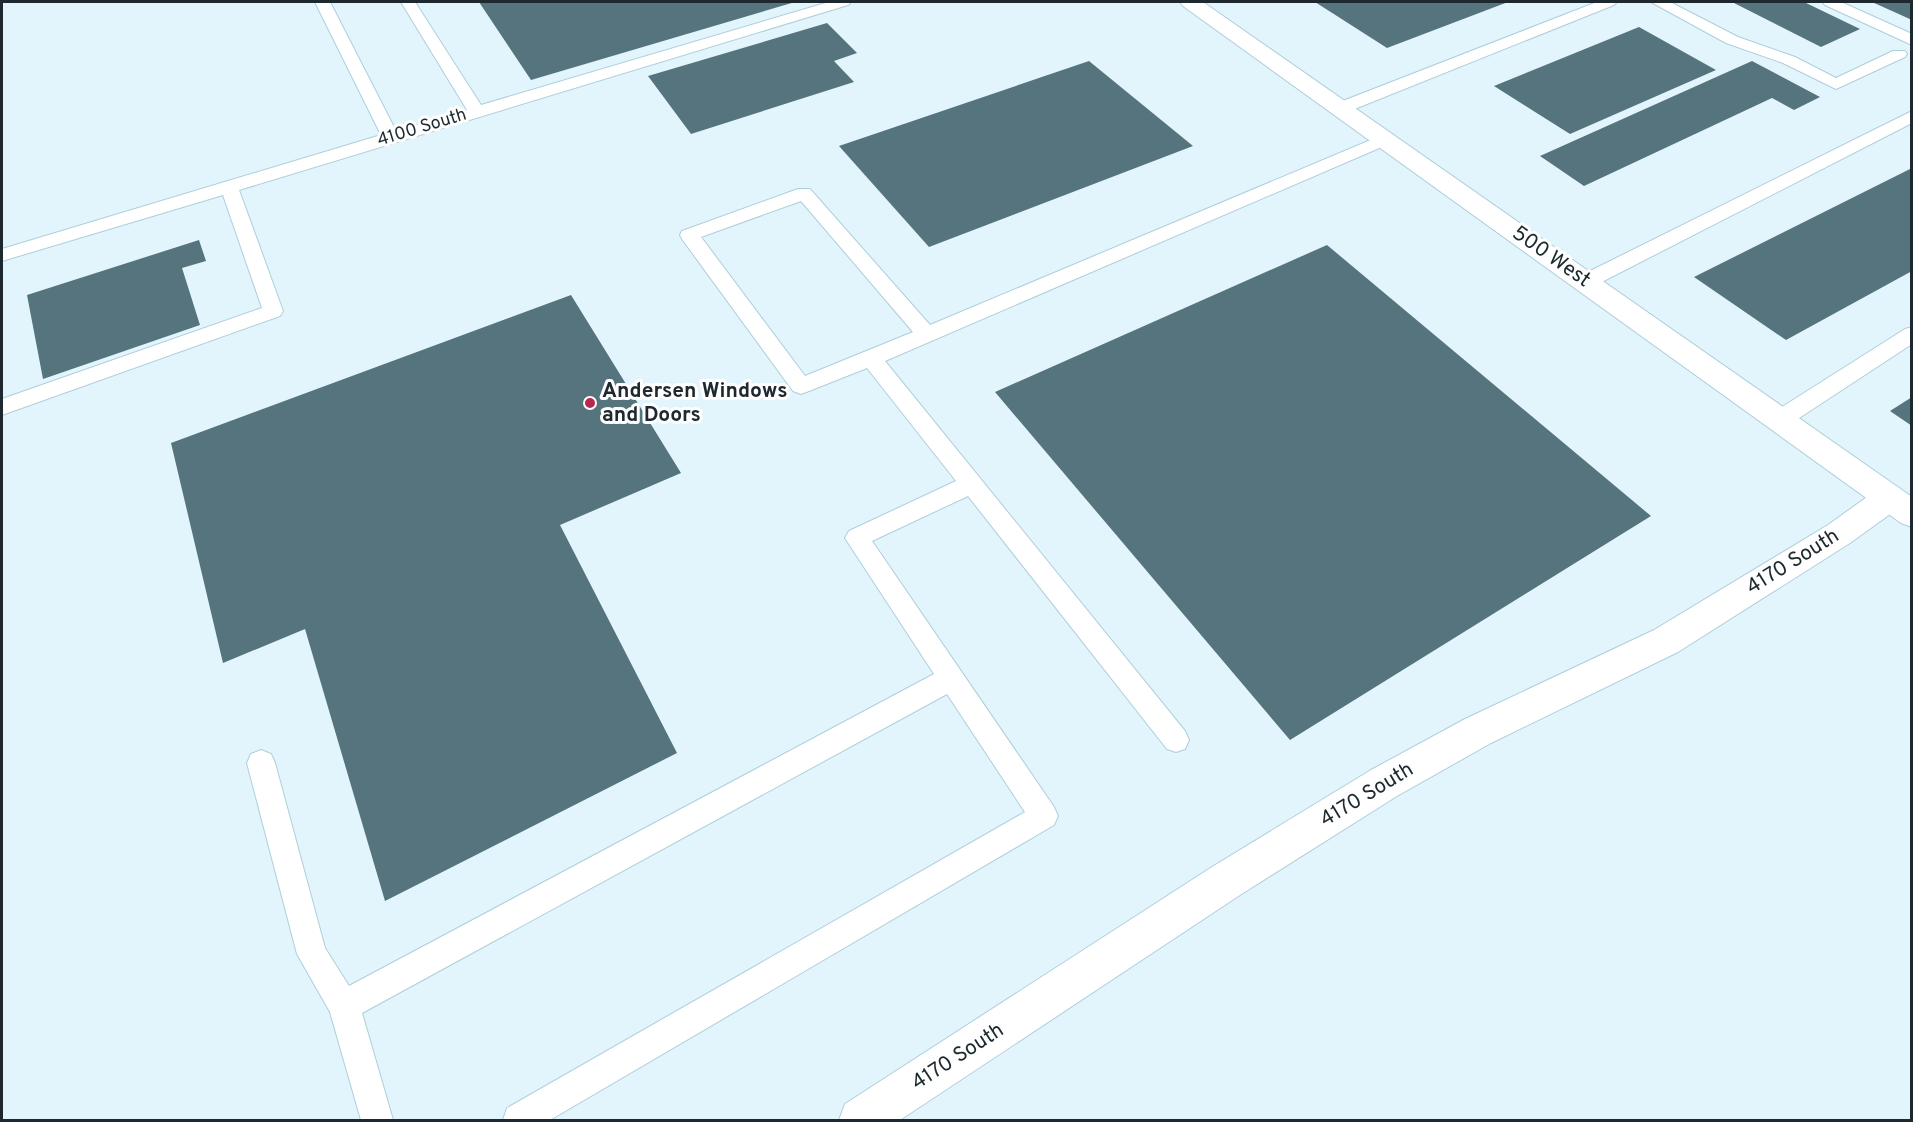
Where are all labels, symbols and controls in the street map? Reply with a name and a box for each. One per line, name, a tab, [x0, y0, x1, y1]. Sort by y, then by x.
street label: 4100 South	[374, 104, 470, 152]
street label: 500 West	[1506, 220, 1596, 294]
place label: Andersen Windows and Doors	[602, 378, 788, 429]
marker: Andersen Windows and Doors	[583, 396, 597, 410]
street label: 4170 South	[1741, 523, 1845, 601]
street label: 4170 South	[1315, 756, 1419, 834]
street label: 4170 South	[907, 1017, 1009, 1097]

